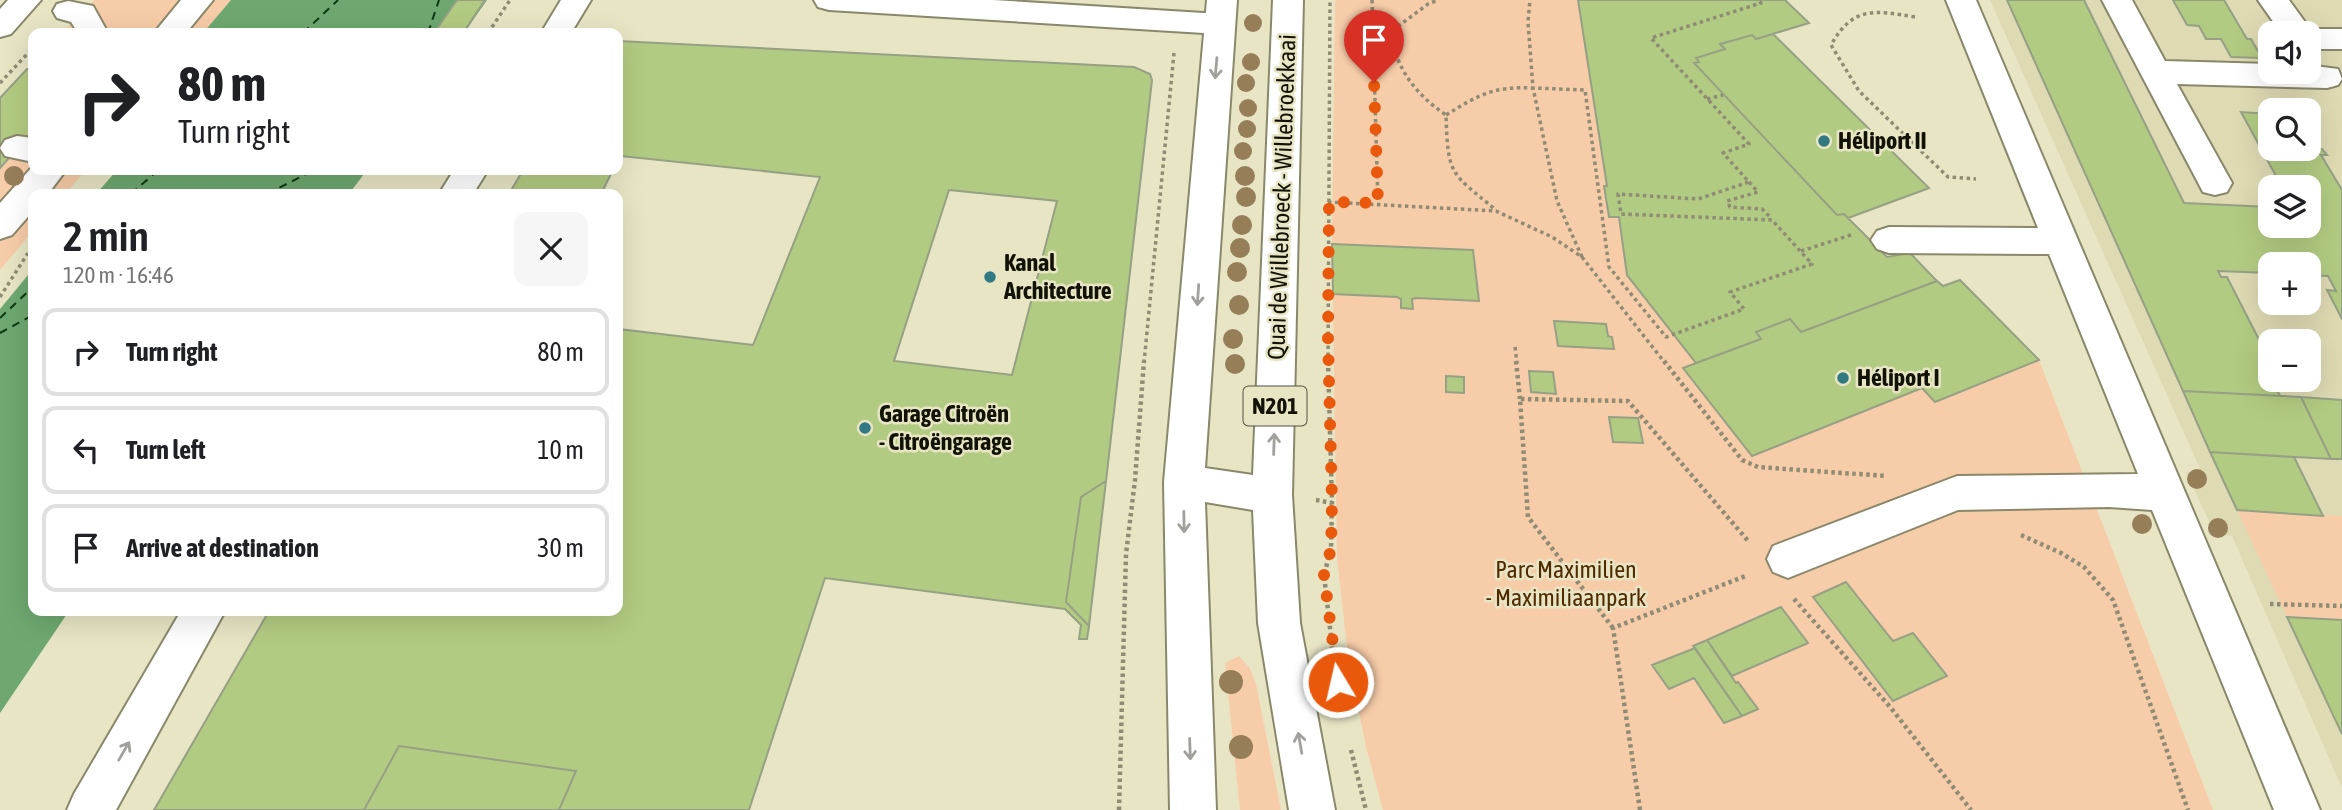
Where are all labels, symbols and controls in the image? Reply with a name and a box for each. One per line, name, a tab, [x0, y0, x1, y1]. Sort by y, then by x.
pin	[1344, 10, 1404, 82]
icon: arrive	[1355, 21, 1393, 59]
map controls	[2258, 21, 2321, 392]
button: sound	[2258, 21, 2321, 84]
street label: Quai de Willebroeck - Willebroekkaai	[1262, 34, 1301, 360]
text: 80 m	[178, 55, 266, 111]
icon: right	[63, 56, 154, 147]
one-way arrow	[1209, 56, 1222, 79]
button: search	[2258, 98, 2321, 161]
text: Turn right	[178, 113, 291, 150]
place label: Héliport II	[1838, 127, 1927, 154]
marker: Héliport II	[1816, 133, 1832, 149]
button: layers	[2258, 175, 2321, 238]
text: 2 min	[63, 212, 149, 260]
button: close	[514, 212, 588, 286]
place label: Kanal Architecture	[1003, 249, 1112, 304]
button: +	[2258, 252, 2321, 315]
text: 120 m · 16:46	[63, 262, 174, 288]
marker: Kanal Architecture	[982, 269, 998, 285]
one-way arrow	[1191, 283, 1204, 306]
button: −	[2258, 329, 2321, 392]
icon: right	[67, 333, 105, 371]
text: Turn right	[126, 337, 217, 367]
text: 80 m	[537, 337, 584, 367]
place label: Héliport I	[1857, 364, 1940, 391]
marker: Héliport I	[1835, 370, 1851, 386]
road number: N201	[1244, 386, 1306, 426]
place label: Garage Citroën - Citroëngarage	[879, 400, 1012, 455]
marker: Garage Citroën - Citroëngarage	[857, 420, 873, 436]
icon: left	[67, 431, 105, 469]
one-way arrow	[1267, 433, 1280, 456]
text: Turn left	[126, 435, 206, 465]
text: 10 m	[537, 435, 584, 465]
one-way arrow	[1178, 510, 1191, 533]
icon: arrive	[67, 529, 105, 567]
text: Arrive at destination	[126, 533, 319, 563]
text: 30 m	[537, 533, 584, 563]
park label: Parc Maximilien - Maximiliaanpark	[1486, 556, 1647, 611]
position arrow	[1301, 645, 1375, 719]
one-way arrow	[1293, 732, 1306, 755]
one-way arrow	[1183, 737, 1196, 760]
one-way arrow	[117, 741, 131, 761]

